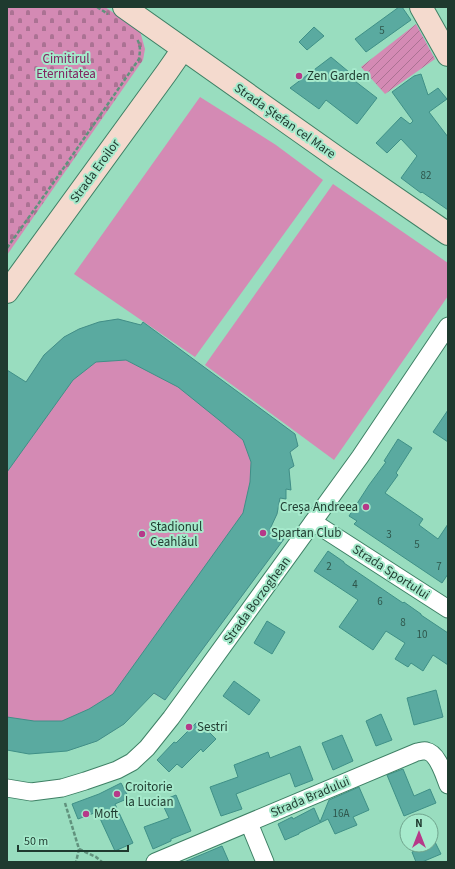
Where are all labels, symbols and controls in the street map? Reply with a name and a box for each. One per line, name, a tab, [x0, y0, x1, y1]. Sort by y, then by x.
house number: 5	[379, 23, 385, 38]
park label: Cimitirul Eternitatea	[36, 50, 96, 83]
place label: Zen Garden	[307, 67, 370, 85]
marker: Zen Garden	[294, 71, 304, 81]
street label: Strada Ștefan cel Mare	[231, 79, 339, 163]
street label: Strada Eroilor	[66, 135, 124, 206]
house number: 82	[421, 168, 431, 183]
place label: Creșa Andreea	[280, 498, 358, 516]
marker: Creșa Andreea	[361, 502, 371, 512]
place label: Stadionul Ceahlăul	[150, 518, 202, 551]
place label: Spartan Club	[271, 524, 341, 542]
house number: 3	[386, 527, 392, 542]
marker: Spartan Club	[258, 528, 268, 538]
marker: Stadionul Ceahlăul	[137, 529, 147, 539]
house number: 5	[414, 537, 420, 552]
street label: Strada Sportului	[349, 540, 433, 604]
street label: Strada Borzoghean	[219, 553, 295, 647]
house number: 2	[326, 559, 332, 574]
house number: 7	[436, 559, 442, 574]
house number: 4	[352, 577, 358, 592]
house number: 6	[377, 594, 383, 609]
house number: 8	[400, 615, 406, 630]
house number: 10	[417, 627, 427, 642]
place label: Sestri	[197, 718, 228, 736]
marker: Sestri	[184, 722, 194, 732]
street label: Strada Bradului	[268, 772, 352, 822]
place label: Croitorie la Lucian	[125, 778, 174, 811]
marker: Croitorie la Lucian	[112, 789, 122, 799]
place label: Moft	[94, 805, 118, 823]
house number: 16A	[333, 806, 349, 821]
marker: Moft	[81, 809, 91, 819]
north arrow	[399, 813, 439, 853]
text: N	[415, 816, 423, 831]
scale bar	[18, 827, 128, 853]
text: 50 m	[24, 833, 48, 850]

